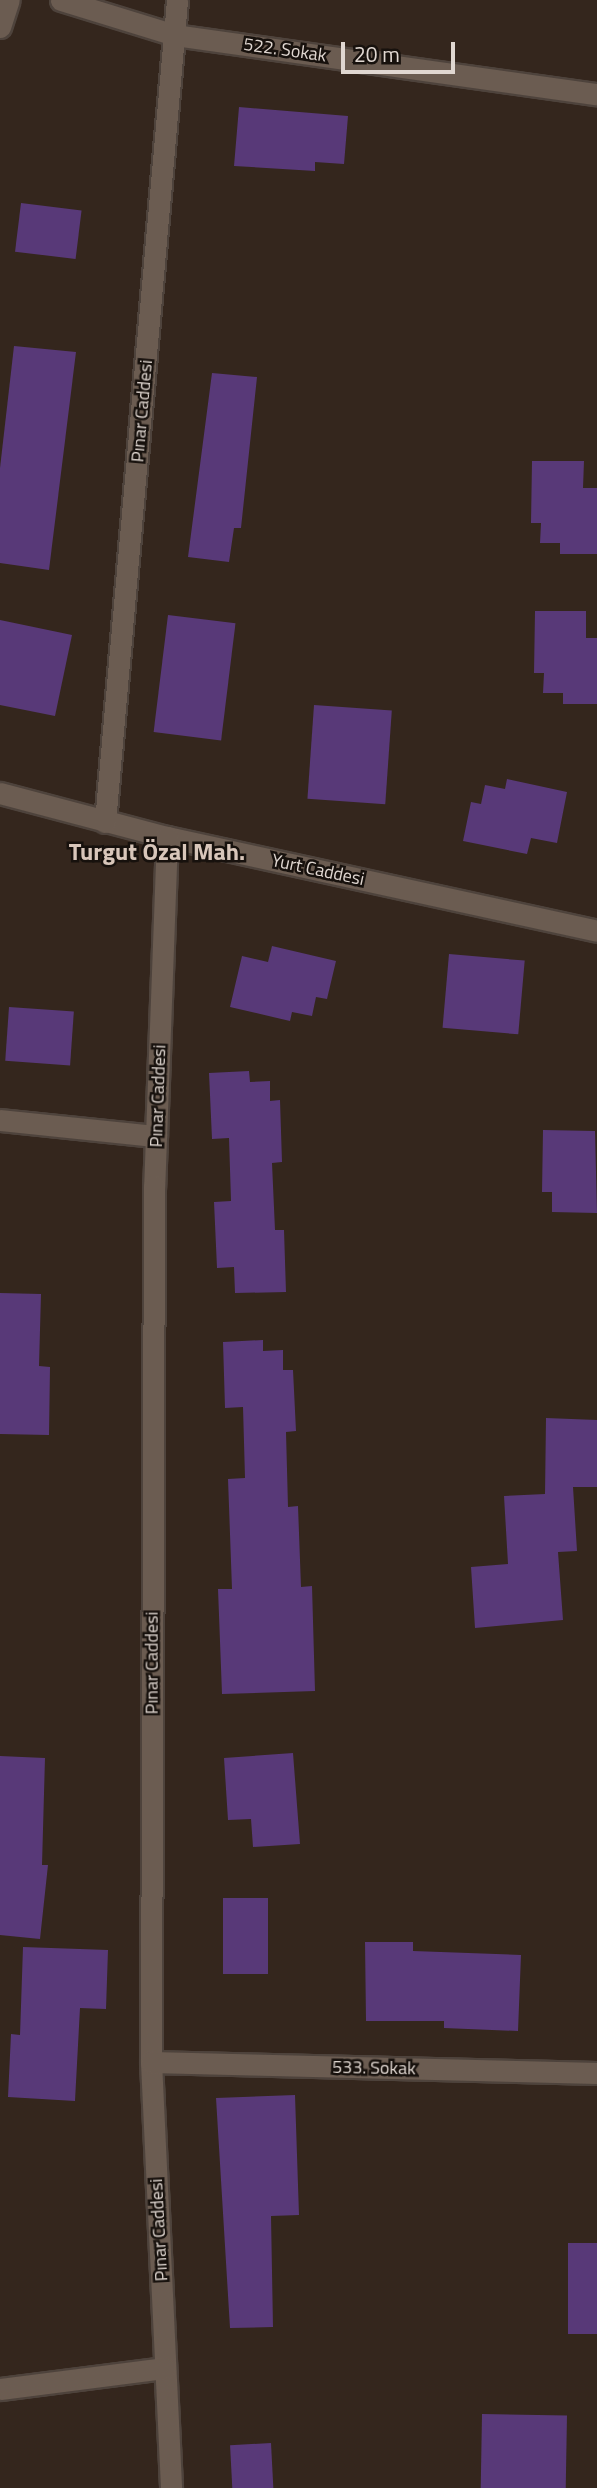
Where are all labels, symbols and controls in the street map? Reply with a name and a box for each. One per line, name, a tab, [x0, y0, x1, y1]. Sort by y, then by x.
scale bar	[345, 28, 459, 72]
street label: 522. Sokak	[242, 33, 328, 67]
text: 20 m	[354, 38, 400, 70]
street label: Pınar Caddesi	[127, 359, 157, 463]
district label: Turgut Özal Mah.	[69, 838, 245, 866]
street label: Yurt Caddesi	[270, 850, 366, 890]
street label: Pınar Caddesi	[145, 1044, 171, 1148]
street label: Pınar Caddesi	[141, 1612, 163, 1714]
street label: 533. Sokak	[332, 2056, 416, 2080]
street label: Pınar Caddesi	[146, 2178, 172, 2282]

